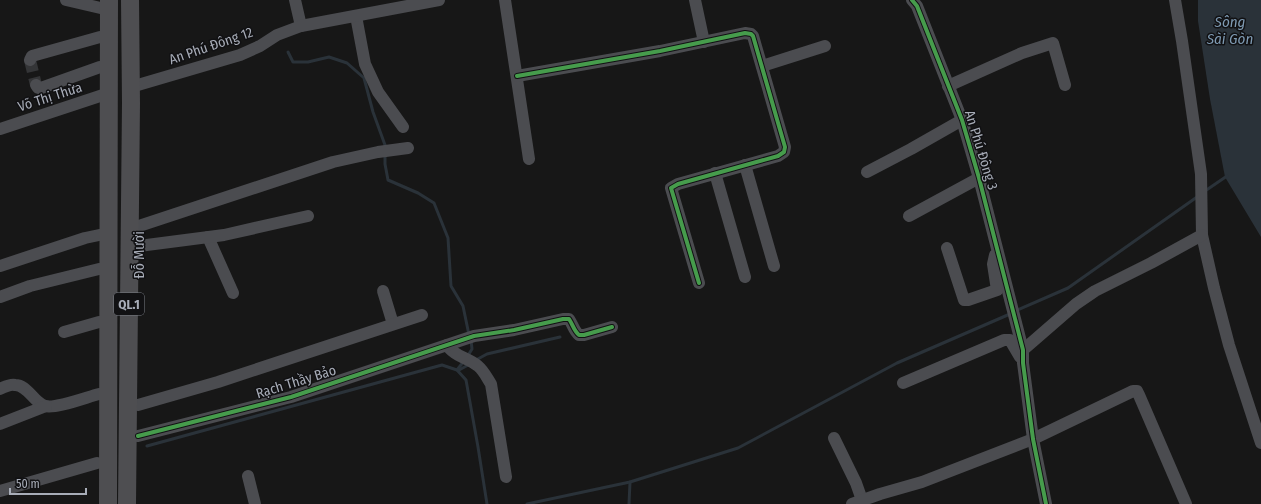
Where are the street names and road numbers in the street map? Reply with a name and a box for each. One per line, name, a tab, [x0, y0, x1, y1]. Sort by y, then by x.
street label: An Phú Đông 12	[167, 24, 255, 68]
street label: Võ Thị Thừa	[16, 79, 84, 115]
street label: An Phú Đông 3	[961, 108, 1001, 192]
street label: Đỗ Mười	[131, 231, 148, 279]
road number: QL.1	[114, 293, 144, 315]
street label: Rạch Thầy Bảo	[254, 361, 338, 402]

